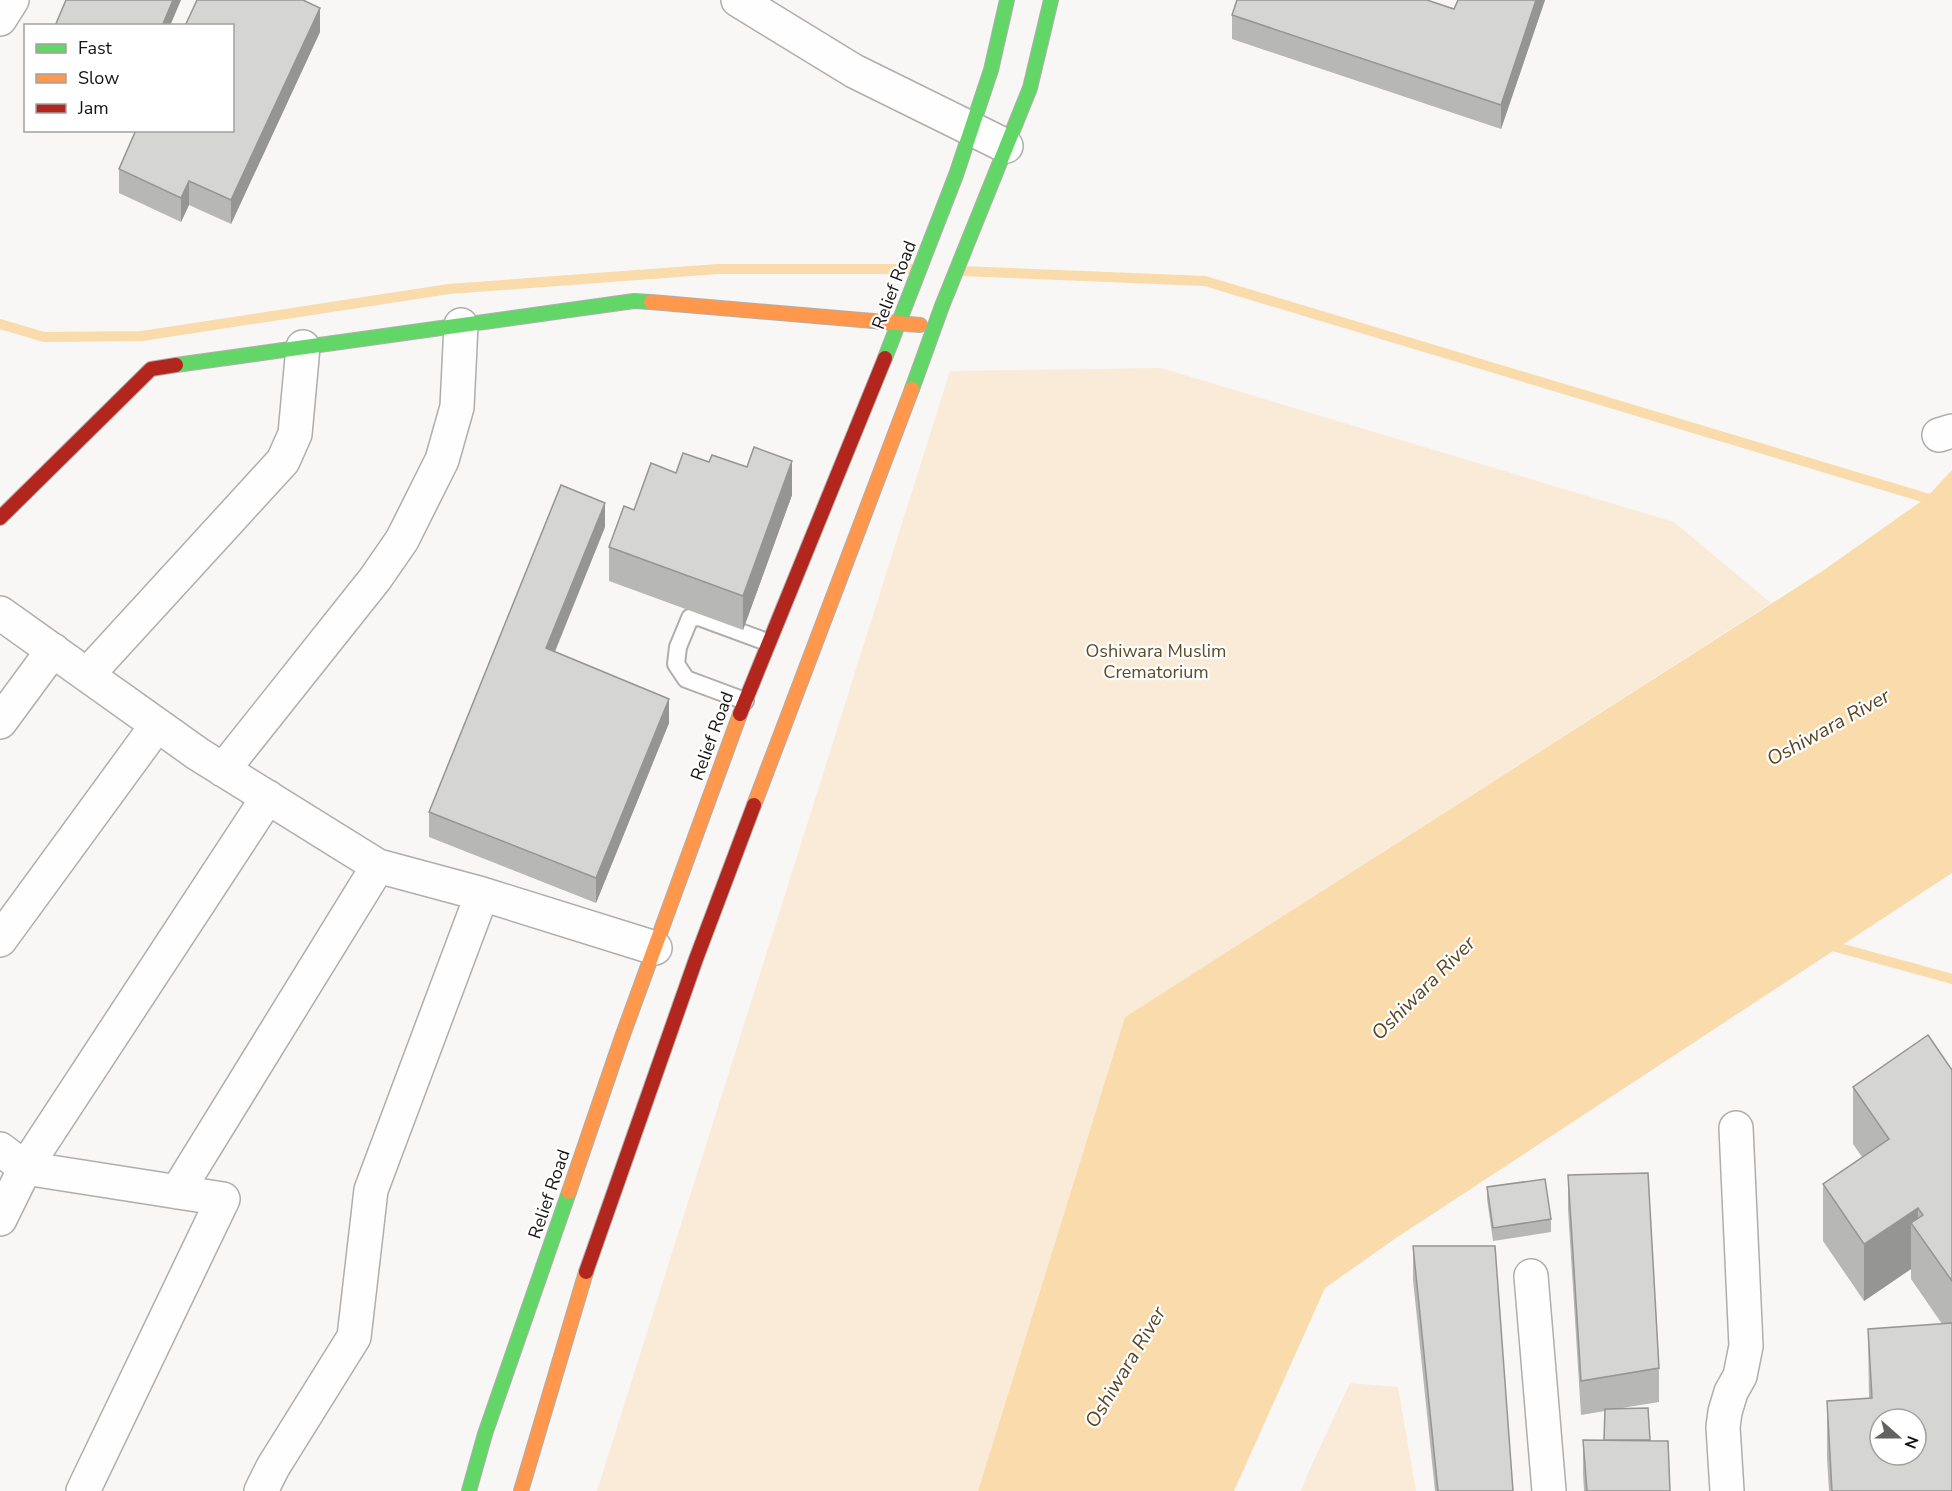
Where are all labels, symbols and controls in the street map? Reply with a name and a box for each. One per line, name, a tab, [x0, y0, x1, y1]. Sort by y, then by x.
legend	[24, 24, 234, 132]
text: Fast	[78, 36, 113, 60]
text: Slow	[78, 66, 119, 90]
text: Jam	[77, 96, 109, 120]
street label: Relief Road	[866, 237, 922, 333]
park label: Oshiwara Muslim Crematorium	[1086, 639, 1226, 684]
water label: Oshiwara River	[1762, 682, 1895, 772]
street label: Relief Road	[685, 688, 739, 784]
water label: Oshiwara River	[1365, 930, 1482, 1046]
street label: Relief Road	[523, 1146, 575, 1242]
water label: Oshiwara River	[1079, 1301, 1173, 1433]
north arrow	[1868, 1407, 1928, 1467]
text: N	[1899, 1432, 1923, 1452]

